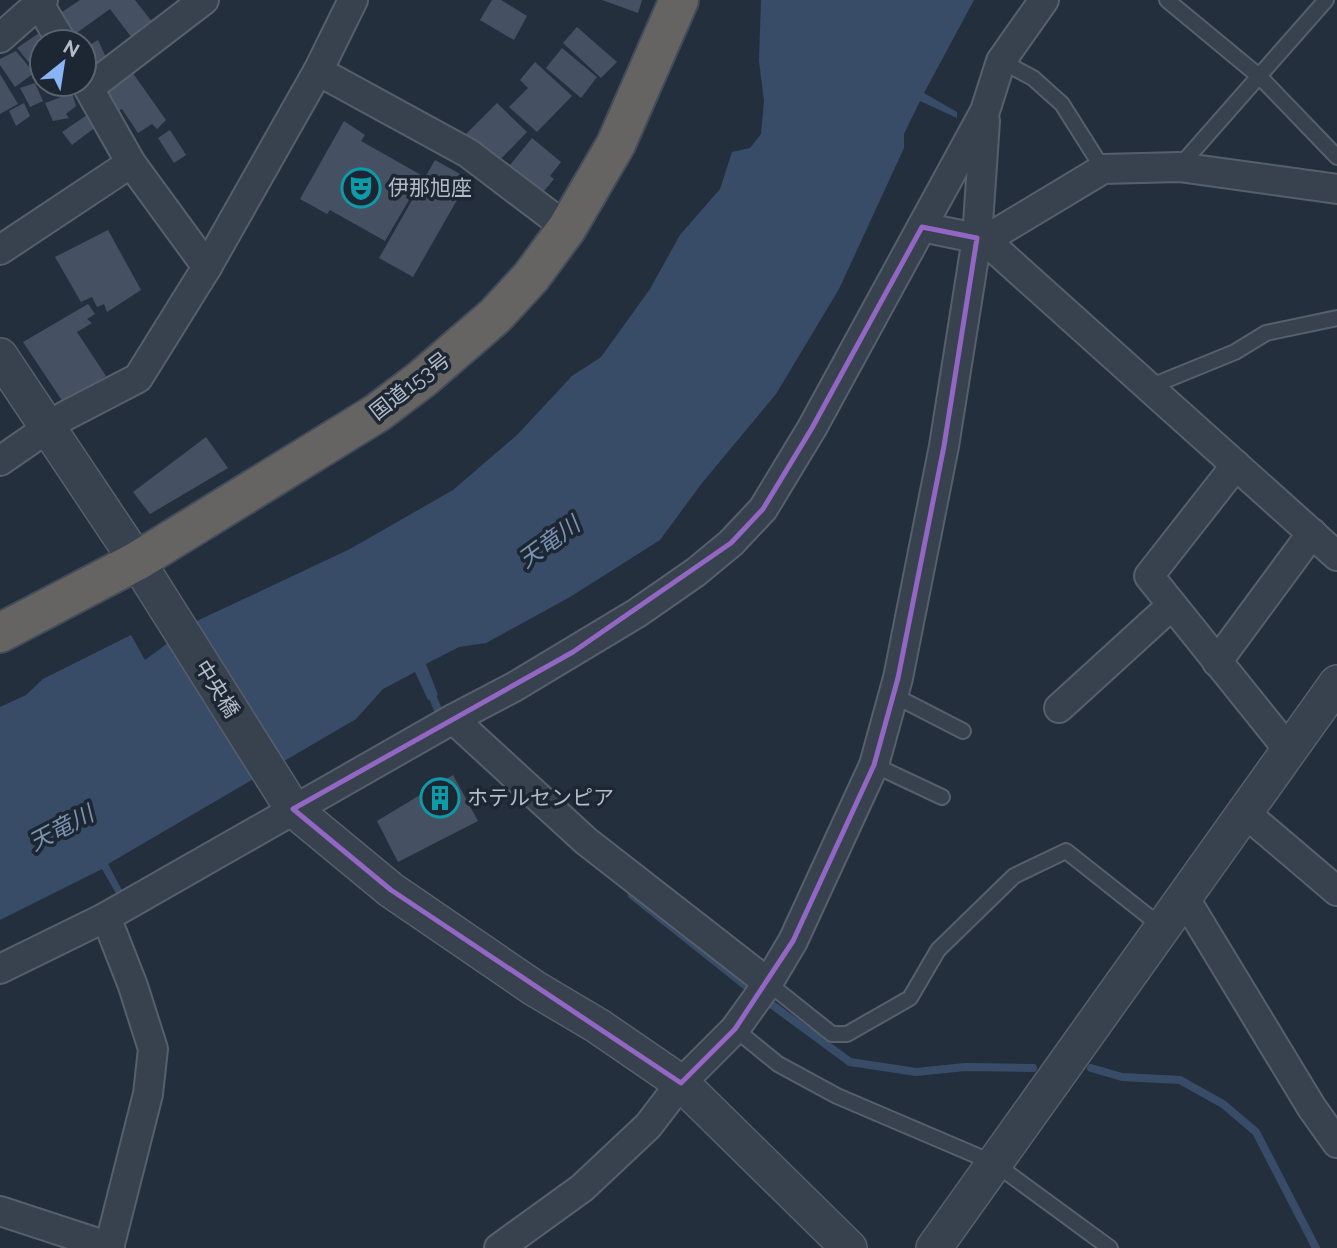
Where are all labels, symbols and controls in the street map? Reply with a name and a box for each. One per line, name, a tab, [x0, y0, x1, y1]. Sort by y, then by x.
north arrow	[28, 28, 98, 98]
text: N	[60, 35, 83, 61]
theatre icon: 伊那旭座	[340, 167, 382, 209]
place label: 伊那旭座	[388, 175, 472, 200]
street label: 国道153号	[365, 347, 455, 425]
water label: 天竜川	[513, 509, 587, 573]
street label: 中央橋	[190, 655, 245, 722]
building icon: ホテルセンピア	[419, 777, 461, 819]
place label: ホテルセンピア	[467, 785, 614, 810]
water label: 天竜川	[24, 798, 100, 856]

